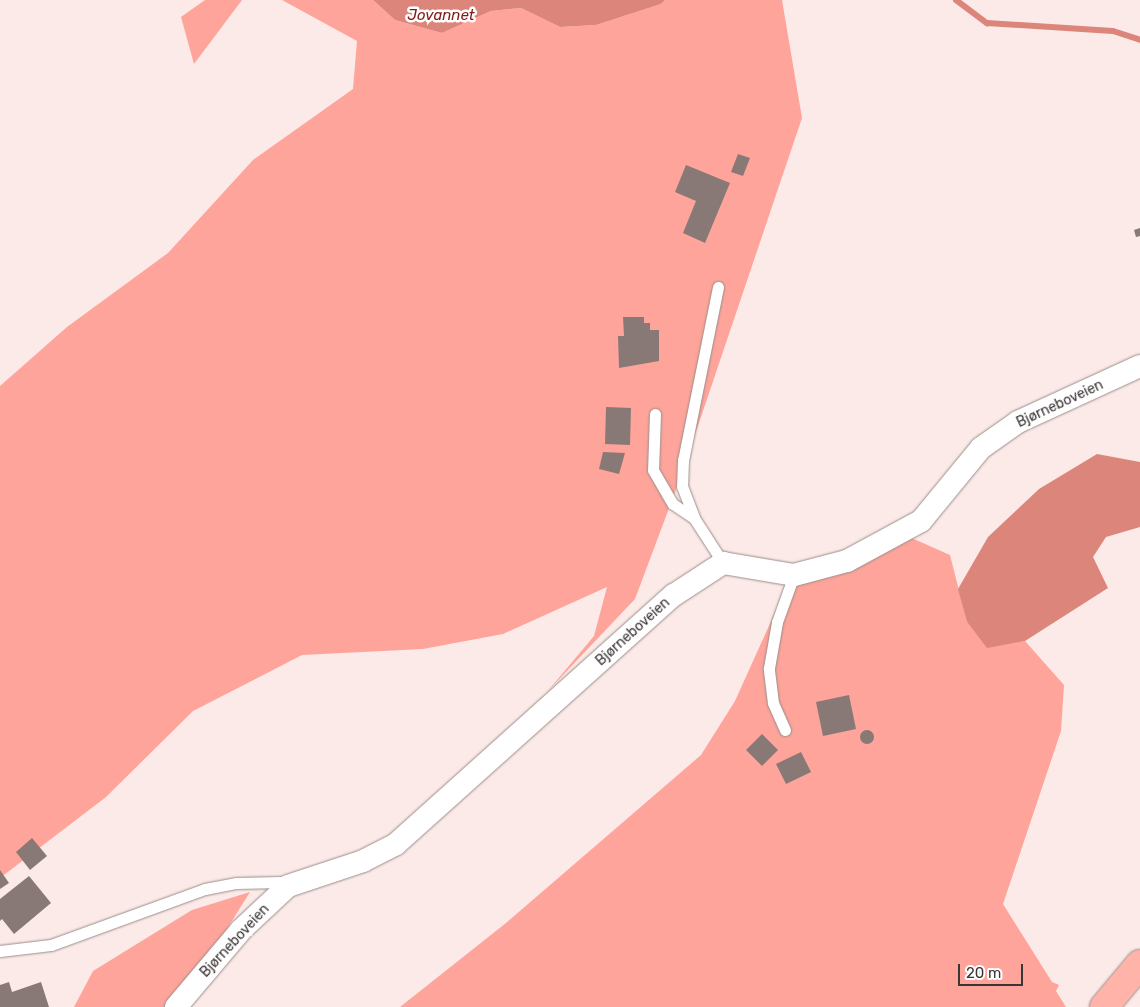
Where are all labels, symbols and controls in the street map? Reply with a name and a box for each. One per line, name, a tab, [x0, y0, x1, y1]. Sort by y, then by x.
water label: Jovannet	[407, 7, 475, 25]
street label: Bjørneboveien	[1014, 377, 1106, 431]
street label: Bjørneboveien	[593, 594, 673, 670]
street label: Bjørneboveien	[197, 901, 273, 981]
scale bar	[960, 954, 1025, 986]
text: 20 m	[966, 964, 1001, 982]

